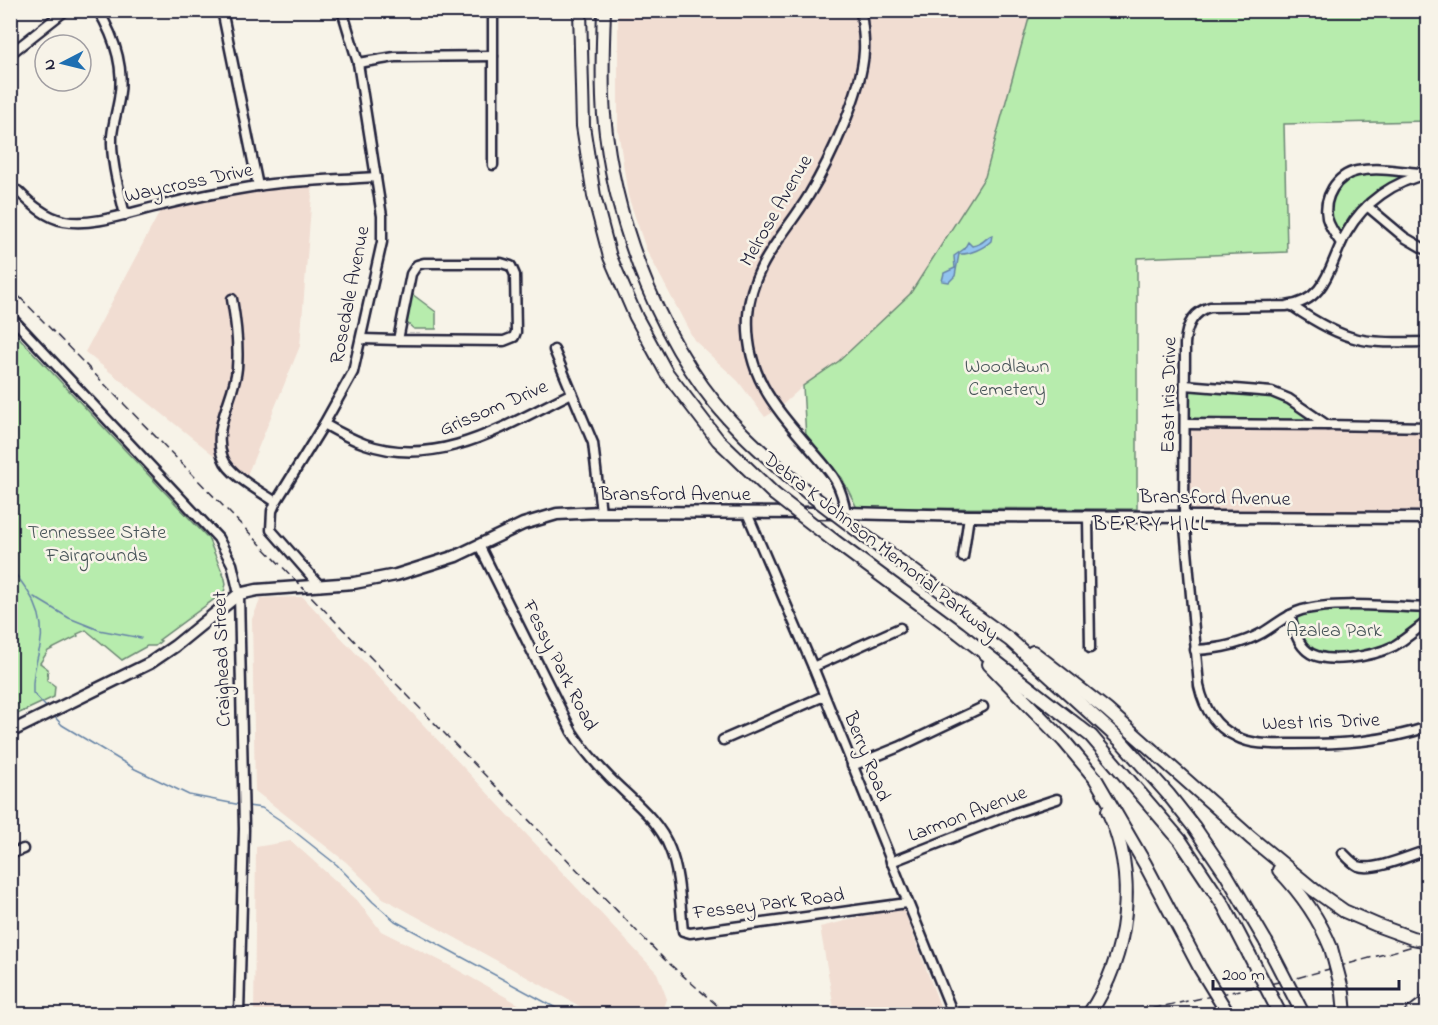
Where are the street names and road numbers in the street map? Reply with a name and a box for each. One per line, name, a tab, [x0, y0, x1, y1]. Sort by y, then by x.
street label: Melrose Avenue	[733, 150, 821, 272]
street label: Waycross Drive	[122, 156, 256, 212]
street label: Rosedale Avenue	[323, 224, 379, 366]
street label: East Iris Drive	[1154, 337, 1186, 453]
street label: Grissom Drive	[435, 373, 553, 445]
street label: Debra K Johnson Memorial Parkway	[755, 445, 1004, 648]
street label: Bransford Avenue	[598, 481, 751, 510]
street label: Bransford Avenue	[1138, 483, 1291, 515]
street label: Craighead Street	[206, 590, 241, 727]
street label: Fessy Park Road	[513, 595, 604, 736]
street label: West Iris Drive	[1262, 706, 1380, 740]
street label: Berry Road	[834, 707, 897, 806]
street label: Larmon Avenue	[904, 779, 1032, 851]
street label: Fessey Park Road	[691, 881, 846, 929]

